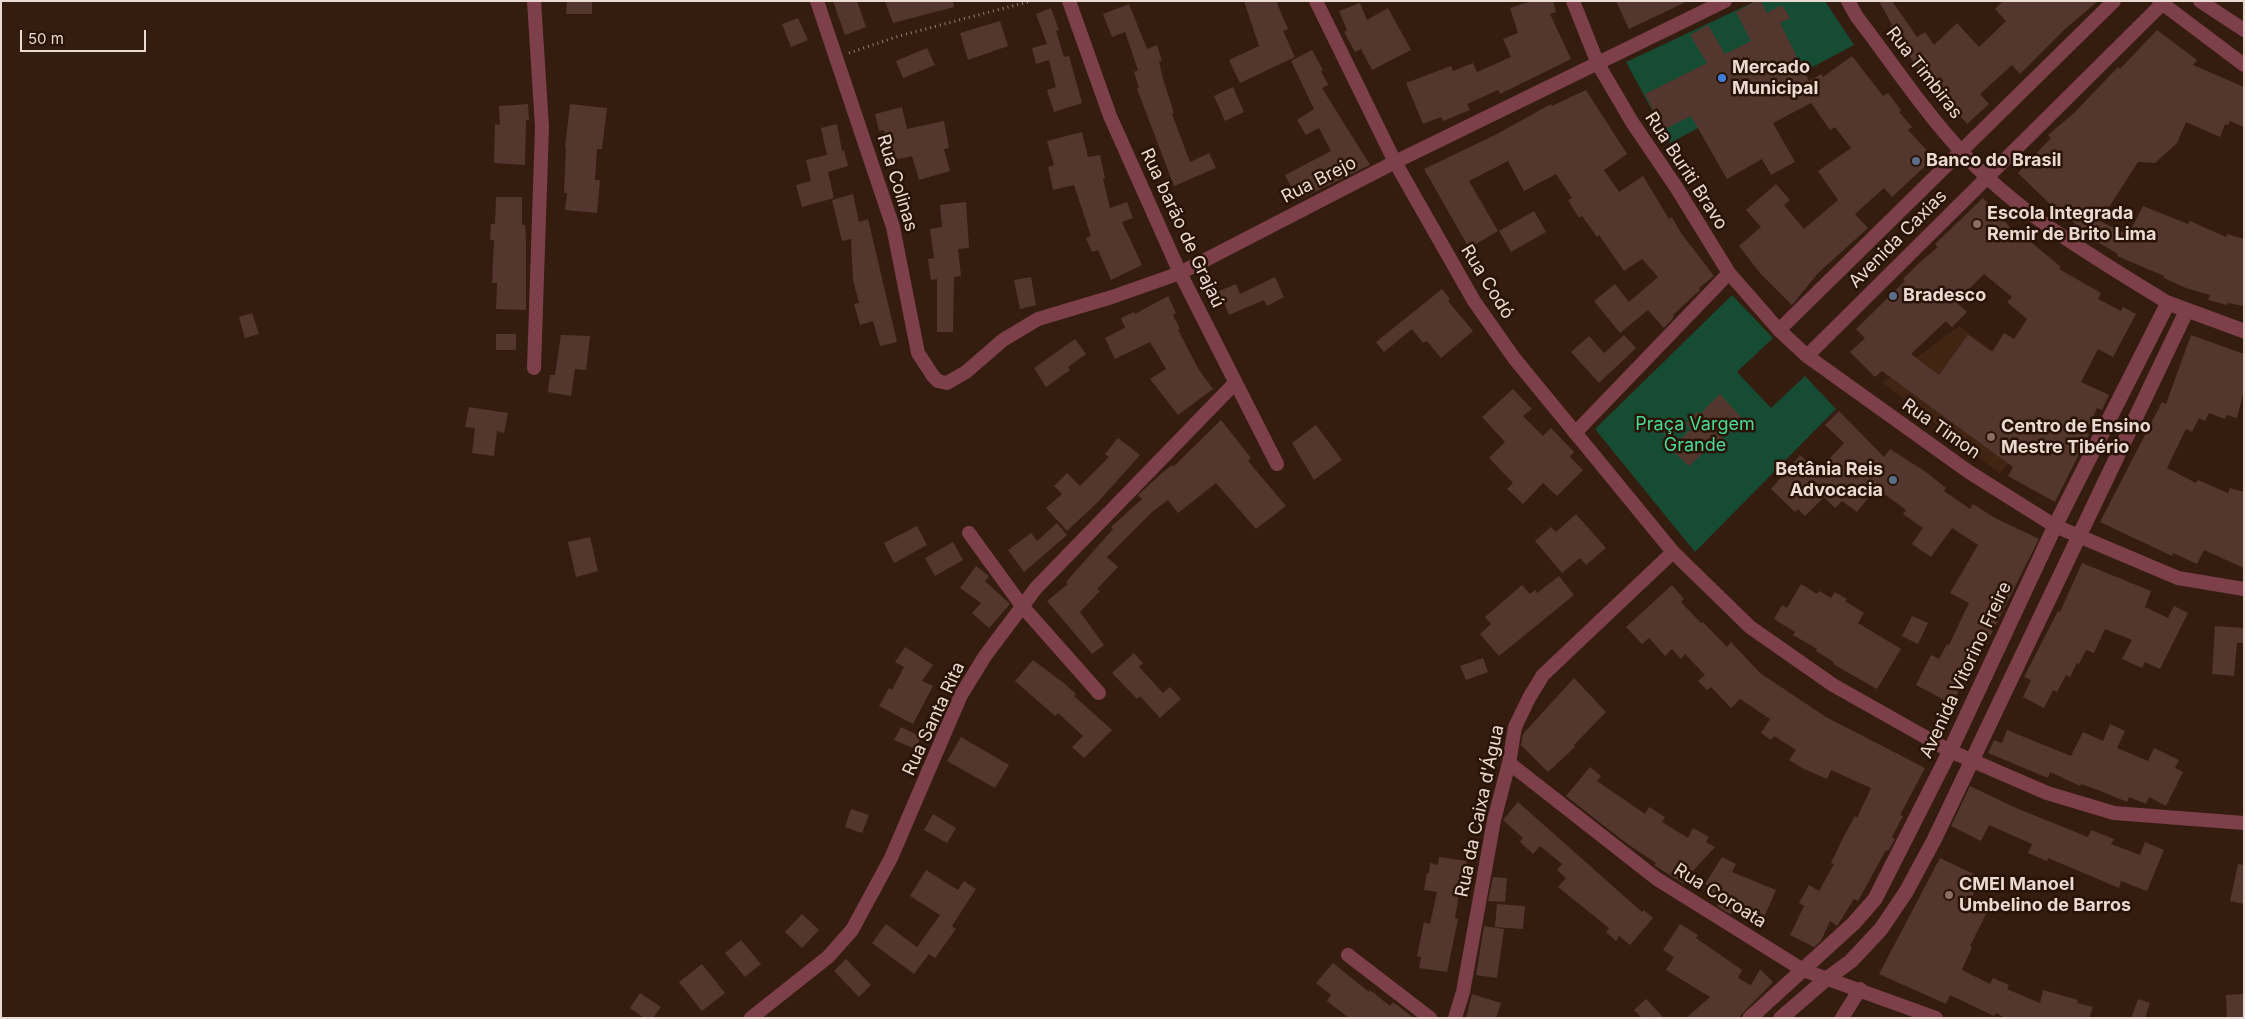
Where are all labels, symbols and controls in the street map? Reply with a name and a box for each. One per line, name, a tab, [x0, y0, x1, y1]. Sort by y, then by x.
scale bar	[22, 20, 149, 52]
street label: Rua Timbiras	[1881, 23, 1967, 123]
text: 50 m	[28, 29, 64, 48]
place label: Mercado Municipal	[1732, 57, 1818, 100]
marker: Mercado Municipal	[1716, 72, 1728, 84]
street label: Rua Buriti Bravo	[1640, 108, 1732, 234]
street label: Rua Colinas	[872, 132, 922, 234]
street label: Rua barão de Grajaú	[1136, 145, 1228, 311]
place label: Banco do Brasil	[1926, 150, 2061, 172]
street label: Rua Brejo	[1278, 152, 1360, 208]
marker: Banco do Brasil	[1910, 155, 1922, 167]
street label: Avenida Caxias	[1845, 186, 1951, 292]
place label: Escola Integrada Remir de Brito Lima	[1987, 203, 2156, 245]
marker: Escola Integrada Remir de Brito Lima	[1971, 218, 1983, 230]
street label: Rua Codó	[1456, 241, 1518, 323]
place label: Bradesco	[1903, 285, 1986, 307]
marker: Bradesco	[1887, 290, 1899, 302]
street label: Rua Timon	[1898, 394, 1984, 464]
park label: Praça Vargem Grande	[1635, 414, 1755, 456]
place label: Centro de Ensino Mestre Tibério	[2001, 416, 2151, 458]
marker: Centro de Ensino Mestre Tibério	[1985, 431, 1997, 443]
place label: Betânia Reis Advocacia	[1775, 459, 1883, 502]
marker: Betânia Reis Advocacia	[1887, 474, 1899, 486]
street label: Avenida Vitorino Freire	[1916, 578, 2016, 762]
street label: Rua Santa Rita	[898, 659, 970, 779]
street label: Rua da Caixa d'Água	[1451, 723, 1509, 899]
street label: Rua Coroata	[1670, 859, 1770, 933]
place label: CMEI Manoel Umbelino de Barros	[1959, 874, 2131, 916]
marker: CMEI Manoel Umbelino de Barros	[1943, 889, 1955, 901]

